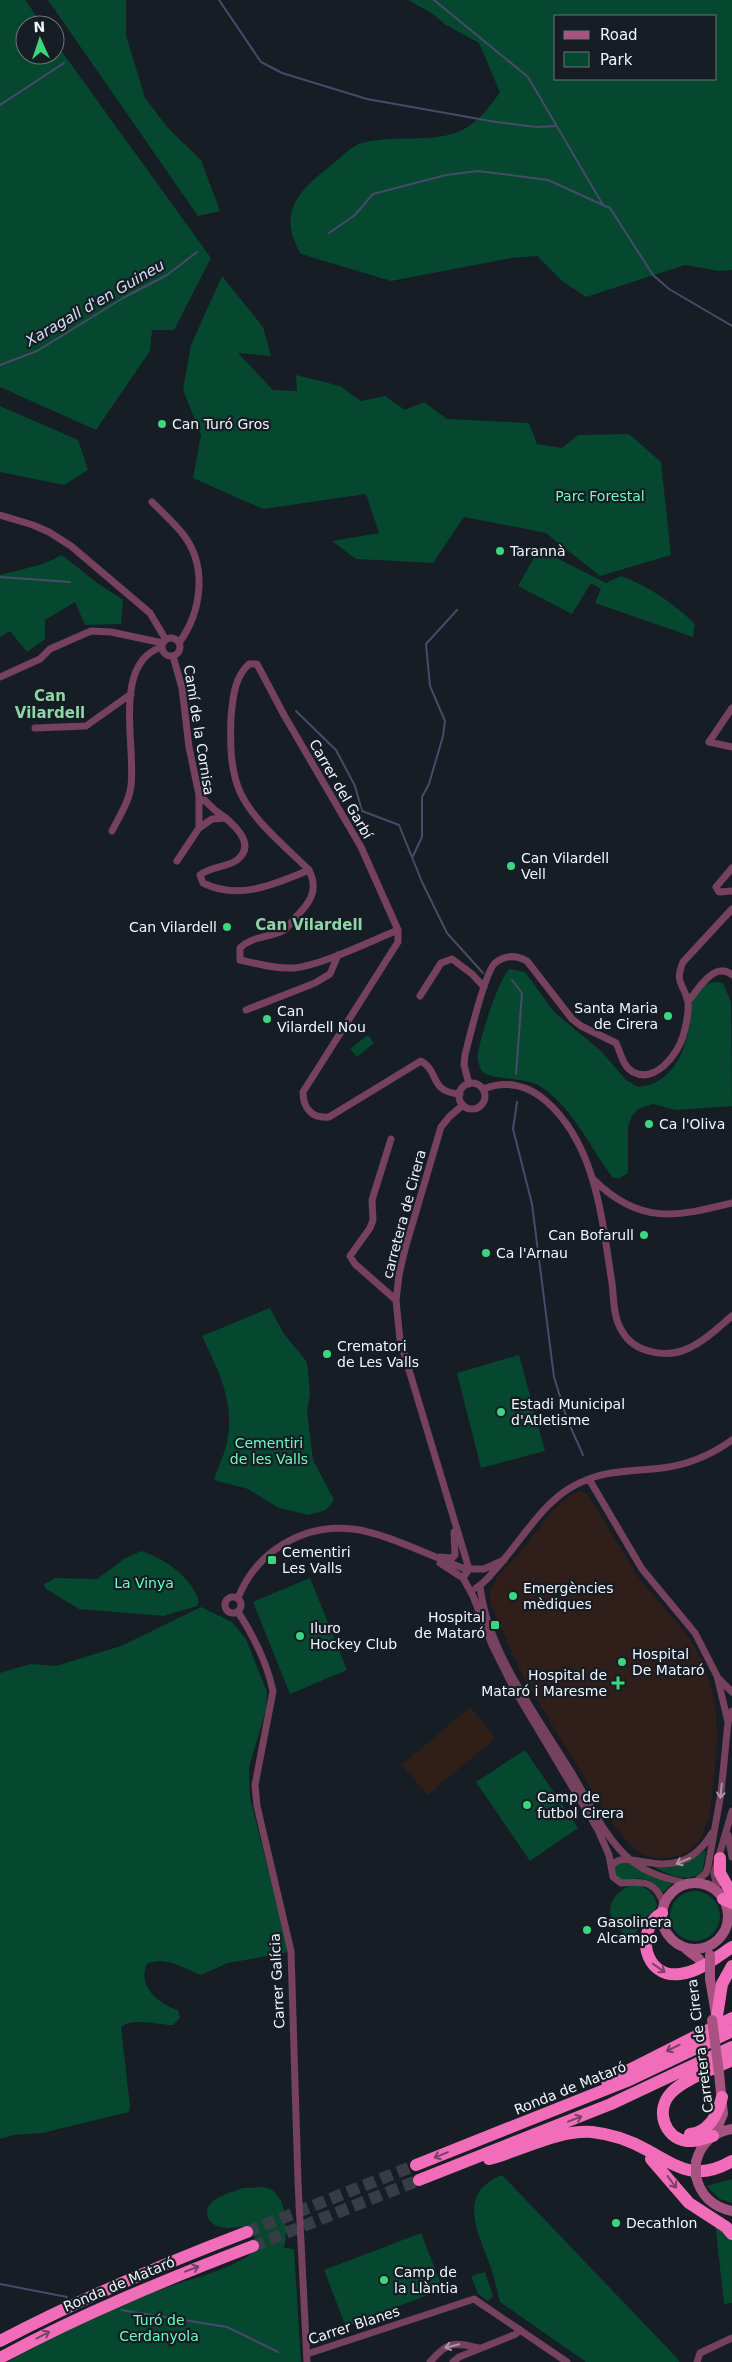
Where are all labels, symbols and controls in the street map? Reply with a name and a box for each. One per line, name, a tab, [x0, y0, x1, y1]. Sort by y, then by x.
north arrow	[15, 15, 65, 65]
legend	[554, 15, 717, 80]
text: N	[33, 19, 46, 35]
text: Road	[600, 26, 638, 44]
text: Park	[600, 51, 633, 69]
water label: Xaragall d'en Guineu	[22, 256, 168, 351]
place label: Can Turó Gros	[172, 416, 270, 432]
marker: Can Turó Gros	[156, 418, 168, 430]
park label: Parc Forestal	[555, 488, 645, 504]
place label: Tarannà	[509, 543, 565, 559]
marker: Tarannà	[494, 545, 506, 557]
street label: Camí de la Cornisa	[181, 664, 217, 796]
district label: Can Vilardell	[15, 687, 85, 722]
street label: Carrer del Garbí	[306, 737, 376, 842]
place label: Can Vilardell Vell	[521, 850, 609, 882]
marker: Can Vilardell Vell	[505, 860, 517, 872]
district label: Can Vilardell	[255, 916, 363, 934]
place label: Can Vilardell	[129, 919, 217, 935]
marker: Can Vilardell	[221, 921, 233, 933]
place label: Santa Maria de Cirera	[574, 1000, 658, 1032]
place label: Can Vilardell Nou	[277, 1003, 366, 1035]
marker: Santa Maria de Cirera	[662, 1010, 674, 1022]
marker: Can Vilardell Nou	[261, 1013, 273, 1025]
place label: Ca l'Oliva	[659, 1116, 725, 1132]
marker: Ca l'Oliva	[643, 1118, 655, 1130]
street label: carretera de Cirera	[379, 1148, 429, 1280]
place label: Can Bofarull	[548, 1227, 634, 1243]
marker: Can Bofarull	[638, 1229, 650, 1241]
place label: Ca l'Arnau	[496, 1245, 568, 1261]
marker: Ca l'Arnau	[480, 1247, 492, 1259]
place label: Crematori de Les Valls	[337, 1338, 419, 1370]
marker: Crematori de Les Valls	[321, 1348, 333, 1360]
place label: Estadi Municipal d'Atletisme	[511, 1396, 625, 1428]
marker: Estadi Municipal d'Atletisme	[495, 1406, 507, 1418]
park label: Cementiri de les Valls	[230, 1435, 308, 1467]
place label: Cementiri Les Valls	[282, 1544, 351, 1576]
marker: Cementiri Les Valls	[266, 1554, 278, 1566]
park label: La Vinya	[114, 1575, 174, 1591]
place label: Emergències mèdiques	[523, 1580, 613, 1612]
marker: Emergències mèdiques	[507, 1590, 519, 1602]
place label: Hospital de Mataró	[414, 1609, 485, 1641]
marker: Hospital de Mataró	[489, 1619, 501, 1631]
place label: Iluro Hockey Club	[310, 1620, 397, 1652]
marker: Iluro Hockey Club	[294, 1630, 306, 1642]
place label: Hospital De Mataró	[632, 1646, 705, 1678]
marker: Hospital De Mataró	[616, 1656, 628, 1668]
place label: Hospital de Mataró i Maresme	[481, 1667, 607, 1699]
marker: Hospital de Mataró i Maresme	[611, 1676, 625, 1690]
one-way arrow	[716, 1783, 726, 1799]
place label: Camp de futbol Cirera	[537, 1789, 624, 1821]
marker: Camp de futbol Cirera	[521, 1799, 533, 1811]
one-way arrow	[676, 1856, 691, 1866]
place label: Gasolinera Alcampo	[597, 1914, 672, 1946]
marker: Gasolinera Alcampo	[581, 1924, 593, 1936]
street label: Carrer Galícia	[267, 1933, 287, 2029]
one-way arrow	[651, 1963, 665, 1973]
street label: Carretera de Cirera	[684, 1978, 716, 2114]
one-way arrow	[666, 2044, 681, 2054]
street label: Ronda de Mataró	[512, 2058, 628, 2118]
one-way arrow	[566, 2114, 582, 2123]
one-way arrow	[434, 2151, 450, 2160]
one-way arrow	[666, 2175, 677, 2188]
place label: Decathlon	[626, 2215, 697, 2231]
marker: Decathlon	[610, 2217, 622, 2229]
street label: Ronda de Mataró	[61, 2253, 177, 2315]
one-way arrow	[184, 2264, 199, 2273]
place label: Camp de la Llàntia	[394, 2264, 458, 2296]
marker: Camp de la Llàntia	[378, 2274, 390, 2286]
street label: Carrer Blanes	[306, 2303, 402, 2347]
park label: Turó de Cerdanyola	[119, 2312, 199, 2344]
one-way arrow	[35, 2330, 50, 2339]
one-way arrow	[444, 2342, 460, 2351]

